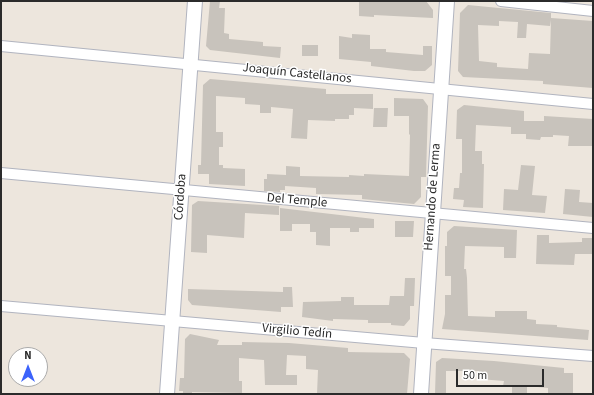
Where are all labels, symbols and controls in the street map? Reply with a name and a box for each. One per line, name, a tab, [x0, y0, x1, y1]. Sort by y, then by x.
street label: Joaquín Castellanos	[242, 61, 352, 87]
street label: Hernando de Lerma	[421, 143, 445, 251]
street label: Córdoba	[172, 173, 190, 221]
street label: Del Temple	[266, 191, 328, 211]
street label: Virgilio Tedín	[261, 321, 333, 343]
north arrow	[8, 347, 48, 387]
text: N	[24, 348, 32, 363]
scale bar	[458, 361, 546, 387]
text: 50 m	[463, 367, 487, 384]

